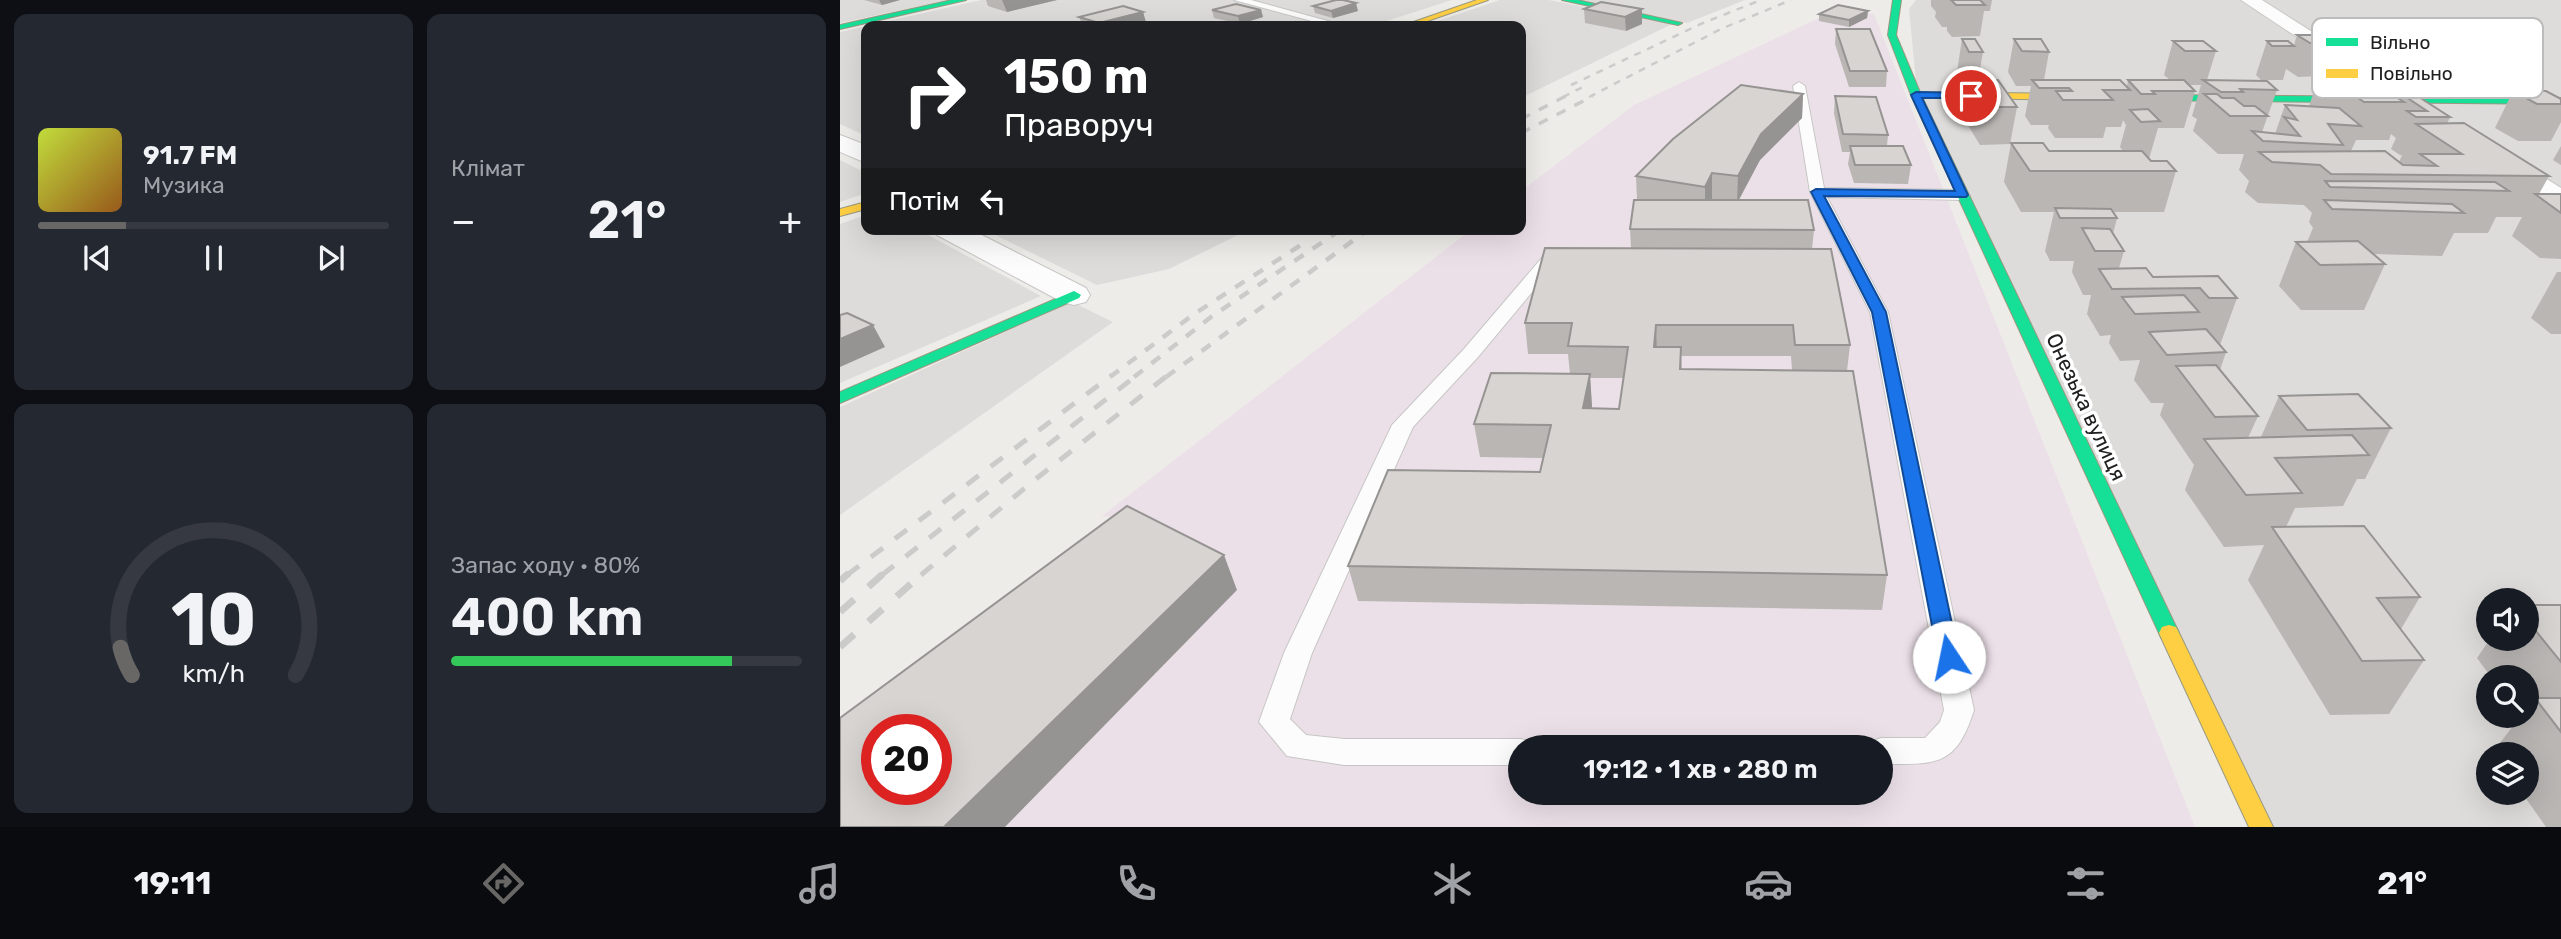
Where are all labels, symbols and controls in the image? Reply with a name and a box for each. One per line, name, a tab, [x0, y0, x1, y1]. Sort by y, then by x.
legend	[2312, 18, 2543, 98]
text: Вільно	[2370, 31, 2430, 54]
text: 150 m	[1004, 47, 1149, 105]
icon: right	[889, 49, 980, 140]
text: Повільно	[2370, 62, 2453, 85]
pin	[1941, 66, 2001, 126]
icon: arrive	[1952, 77, 1990, 115]
text: Праворуч	[1004, 106, 1153, 144]
text: 91.7 FM	[143, 140, 237, 171]
text: Клімат	[451, 154, 525, 182]
text: Музика	[143, 171, 225, 199]
icon: left	[974, 182, 1012, 220]
text: Потім	[889, 186, 960, 217]
text: 21°	[588, 189, 666, 251]
text: −	[451, 198, 476, 244]
text: +	[778, 198, 802, 244]
icon: previous	[78, 239, 116, 277]
icon: pause	[195, 239, 233, 277]
icon: next	[312, 239, 350, 277]
street label: Онезька вулиця	[2041, 329, 2132, 485]
text: Запас ходу · 80%	[451, 551, 640, 579]
text: 10	[171, 577, 256, 663]
text: 400 km	[451, 586, 643, 648]
map controls	[2476, 588, 2539, 805]
button: sound	[2476, 588, 2539, 651]
position arrow	[1912, 620, 1986, 694]
text: km/h	[182, 658, 245, 687]
button: search	[2476, 665, 2539, 728]
speed limit sign: 20	[861, 714, 952, 805]
button: layers	[2476, 742, 2539, 805]
text: 19:12 · 1 хв · 280 m	[1583, 754, 1818, 785]
icon: directions	[479, 859, 528, 908]
icon: music	[795, 859, 844, 908]
icon: phone	[1112, 859, 1161, 908]
icon: climate	[1428, 859, 1477, 908]
icon: car	[1744, 859, 1793, 908]
icon: filters	[2061, 859, 2110, 908]
text: 19:11	[134, 864, 211, 902]
text: 21°	[2377, 864, 2427, 902]

